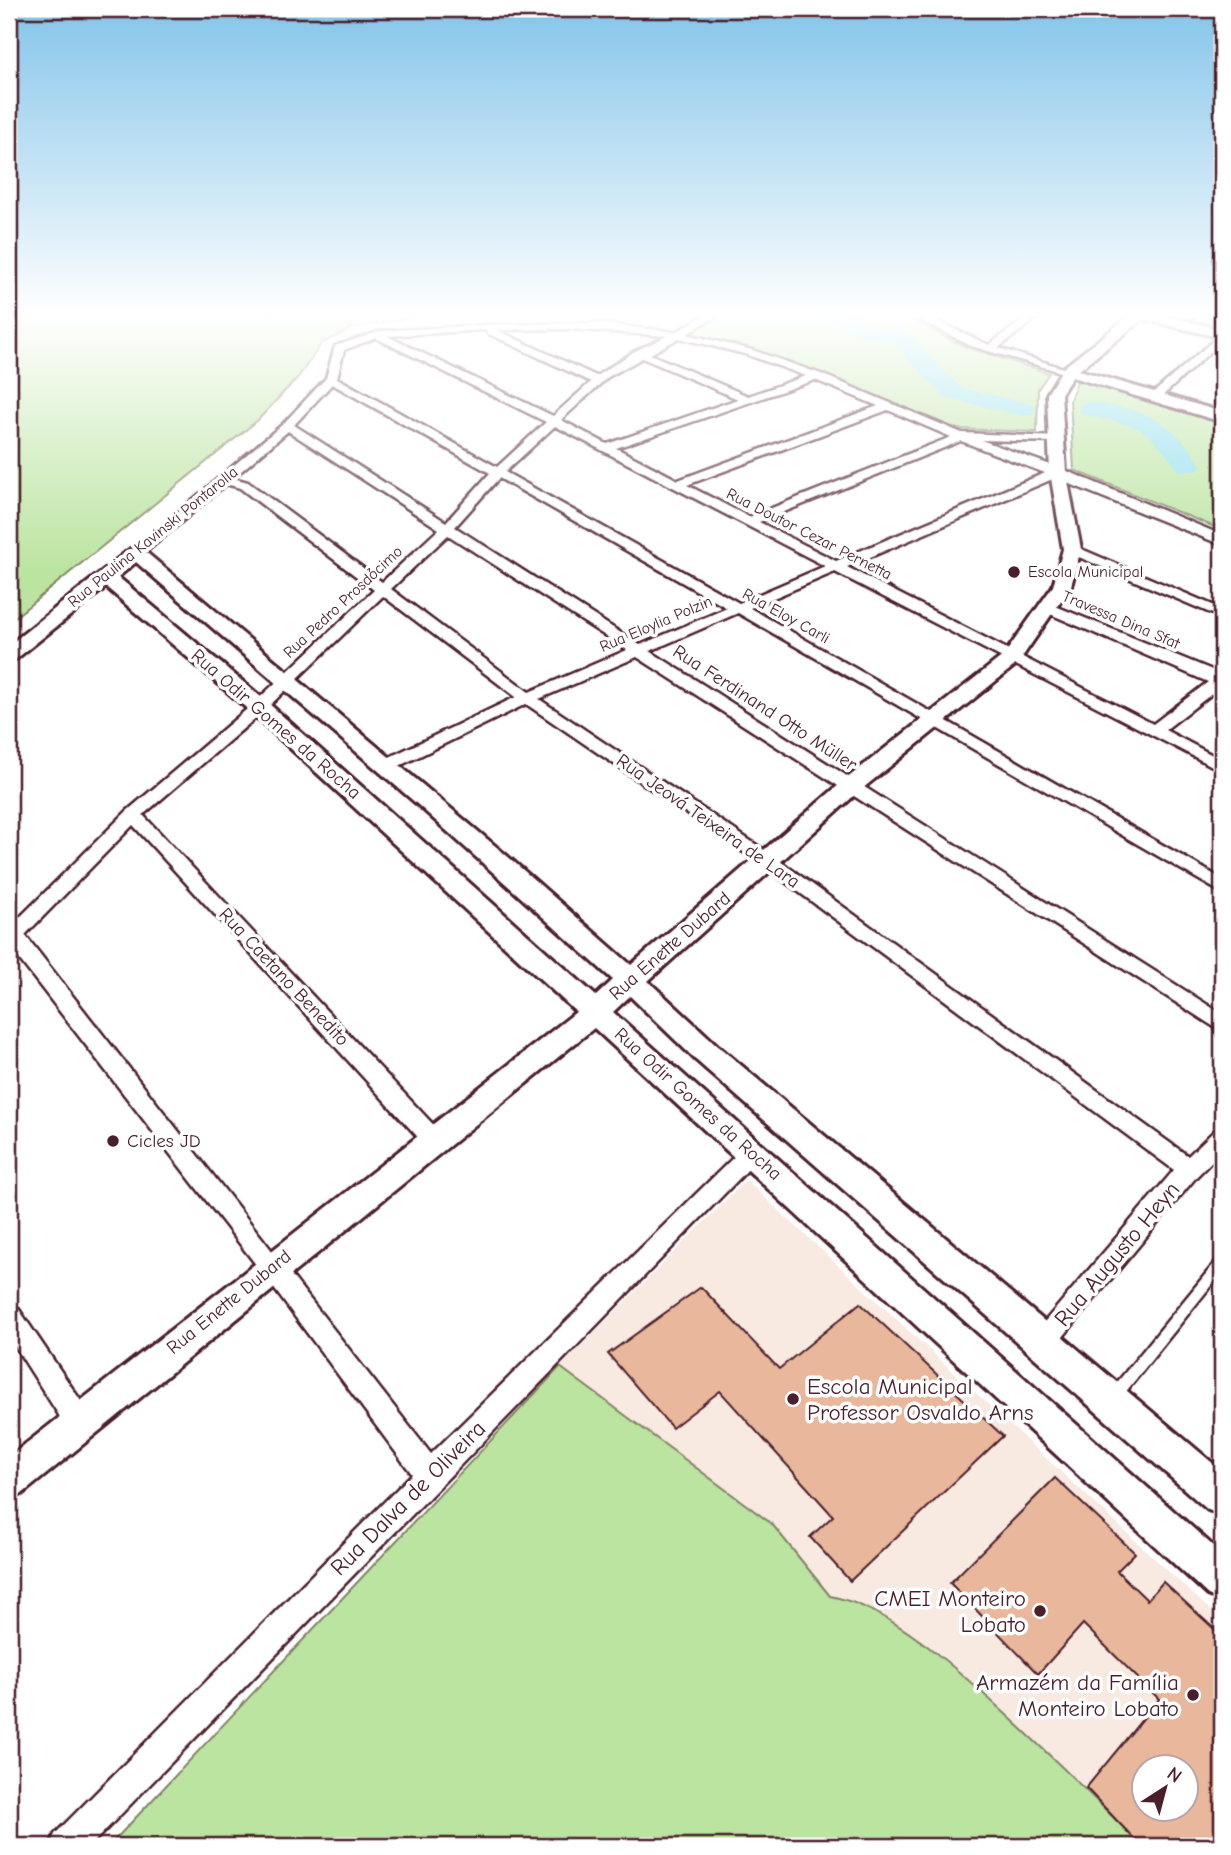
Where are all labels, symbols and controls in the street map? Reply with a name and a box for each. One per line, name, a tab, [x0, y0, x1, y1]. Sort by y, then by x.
street label: Rua Paulina Kavinski Pontarolla	[65, 463, 241, 611]
street label: Rua Doutor Cezar Pernetta	[723, 484, 895, 584]
street label: Rua Pedro Prosdócimo	[280, 542, 406, 662]
place label: Escola Municipal	[1028, 563, 1143, 581]
marker: Escola Municipal	[1006, 564, 1022, 580]
street label: Rua Eloy Carli	[739, 585, 833, 647]
street label: Travessa Dina Sfat	[1060, 587, 1183, 653]
street label: Rua Eloylia Polzin	[597, 592, 715, 656]
street label: Rua Ferdinand Otto Müller	[669, 640, 862, 776]
street label: Rua Odir Gomes da Rocha	[187, 644, 365, 804]
street label: Rua Jeová Teixeira de Lara	[612, 749, 804, 893]
street label: Rua Enette Dubard	[605, 887, 735, 1005]
street label: Rua Caetano Benedito	[214, 904, 354, 1050]
street label: Rua Odir Gomes da Rocha	[610, 1023, 786, 1185]
place label: Cicles JD	[127, 1130, 201, 1152]
marker: Cicles JD	[105, 1133, 121, 1149]
street label: Rua Augusto Heyn	[1049, 1176, 1185, 1332]
street label: Rua Enette Dubard	[162, 1245, 296, 1359]
place label: Escola Municipal Professor Osvaldo Arns	[807, 1373, 1034, 1426]
marker: Escola Municipal Professor Osvaldo Arns	[785, 1391, 801, 1407]
street label: Rua Dalva de Oliveira	[325, 1415, 491, 1581]
place label: CMEI Monteiro Lobato	[874, 1585, 1026, 1638]
marker: CMEI Monteiro Lobato	[1032, 1603, 1048, 1619]
place label: Armazém da Família Monteiro Lobato	[976, 1669, 1179, 1722]
marker: Armazém da Família Monteiro Lobato	[1185, 1687, 1201, 1703]
north arrow	[1130, 1754, 1200, 1824]
text: N	[1163, 1763, 1186, 1788]

